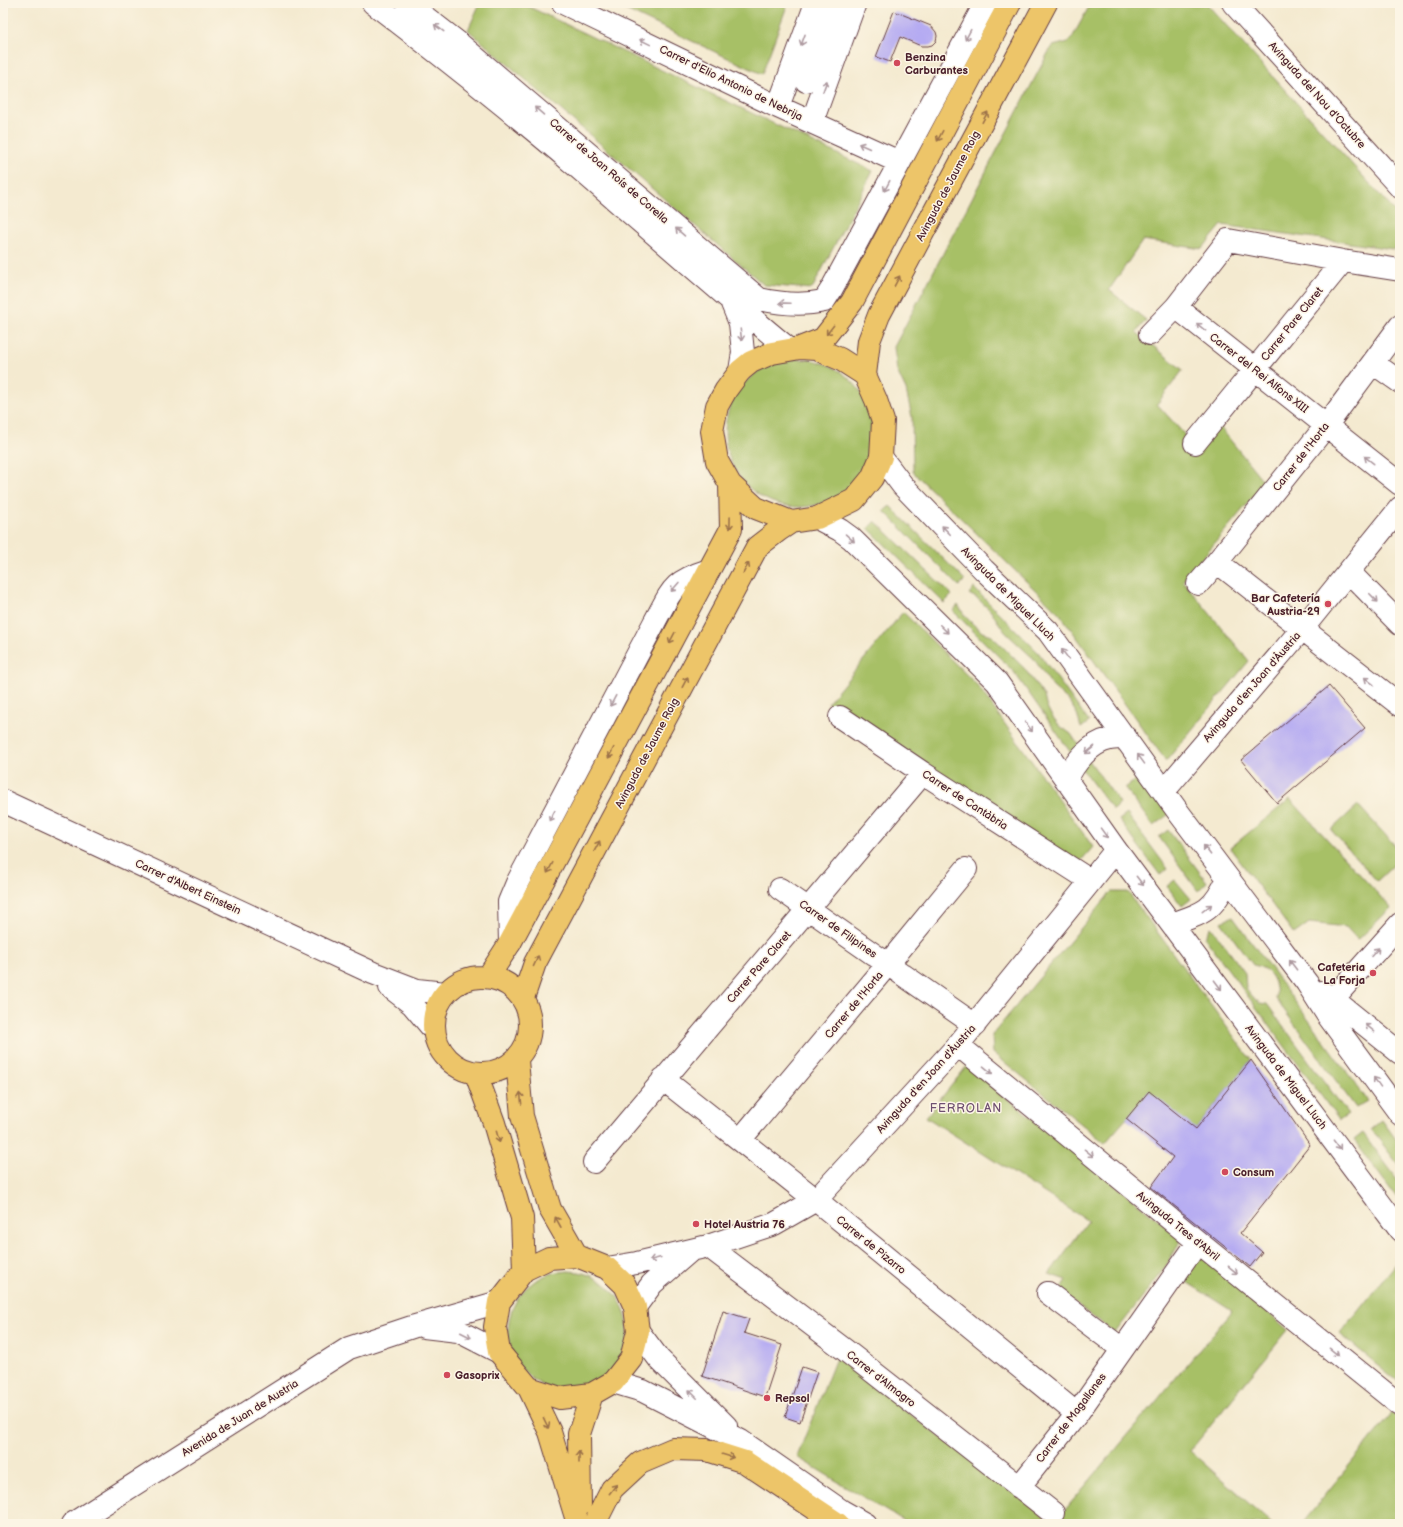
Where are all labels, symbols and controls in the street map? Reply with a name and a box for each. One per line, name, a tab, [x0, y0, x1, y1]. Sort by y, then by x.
one-way arrow	[434, 23, 445, 32]
one-way arrow	[964, 29, 971, 41]
one-way arrow	[799, 33, 806, 46]
one-way arrow	[639, 38, 651, 46]
street label: Avinguda del Nou d'Octubre	[1266, 39, 1369, 151]
street label: Carrer d'Elio Antonio de Nebrija	[657, 43, 805, 123]
place label: Benzina Carburantes	[905, 51, 969, 77]
marker: Benzina Carburantes	[892, 58, 902, 68]
one-way arrow	[821, 80, 829, 92]
one-way arrow	[534, 107, 544, 116]
one-way arrow	[982, 111, 990, 123]
street label: Carrer de Joan Roís de Corella	[547, 116, 671, 226]
street label: Avinguda de Jaume Roig	[913, 129, 983, 243]
one-way arrow	[935, 130, 943, 142]
one-way arrow	[858, 141, 870, 149]
one-way arrow	[882, 180, 890, 192]
one-way arrow	[675, 228, 685, 237]
one-way arrow	[894, 275, 902, 287]
street label: Carrer Pare Claret	[1258, 284, 1326, 364]
one-way arrow	[779, 299, 792, 307]
one-way arrow	[1196, 323, 1207, 331]
one-way arrow	[826, 325, 834, 336]
one-way arrow	[737, 329, 745, 342]
street label: Carrer del Rei Alfons XIII	[1207, 330, 1312, 416]
street label: Carrer de l'Horta	[1270, 420, 1332, 494]
one-way arrow	[1364, 456, 1375, 464]
one-way arrow	[726, 516, 734, 529]
one-way arrow	[941, 525, 951, 535]
one-way arrow	[845, 534, 856, 543]
street label: Avinguda de Miguel Lluch	[958, 544, 1058, 644]
one-way arrow	[743, 562, 750, 574]
one-way arrow	[671, 582, 680, 592]
place label: Bar Cafetería Austria-29	[1251, 592, 1320, 618]
one-way arrow	[1370, 593, 1379, 603]
marker: Bar Cafetería Austria-29	[1323, 599, 1333, 609]
one-way arrow	[939, 624, 949, 634]
street label: Avinguda d'en Joan d'Àustria	[1200, 629, 1303, 745]
one-way arrow	[668, 632, 676, 644]
one-way arrow	[1061, 649, 1069, 660]
one-way arrow	[681, 677, 689, 689]
one-way arrow	[1364, 677, 1375, 685]
one-way arrow	[609, 695, 616, 707]
street label: Avinguda de Jaume Roig	[612, 696, 682, 810]
one-way arrow	[1025, 721, 1033, 732]
one-way arrow	[1085, 745, 1096, 754]
one-way arrow	[607, 747, 614, 759]
one-way arrow	[1137, 754, 1145, 765]
street label: Carrer de Cantàbria	[920, 767, 1010, 833]
one-way arrow	[548, 810, 556, 822]
one-way arrow	[1100, 827, 1108, 838]
one-way arrow	[594, 841, 601, 853]
one-way arrow	[1203, 844, 1211, 855]
street label: Carrer d'Albert Einstein	[133, 857, 243, 917]
one-way arrow	[546, 861, 553, 873]
one-way arrow	[1136, 875, 1144, 886]
street label: Carrer de Filipines	[796, 897, 880, 961]
one-way arrow	[1202, 904, 1212, 913]
street label: Carrer Pare Claret	[724, 928, 794, 1006]
one-way arrow	[1371, 946, 1380, 957]
one-way arrow	[533, 956, 540, 968]
one-way arrow	[1289, 960, 1297, 971]
place label: Cafeteria La Forja	[1318, 961, 1365, 987]
marker: Cafeteria La Forja	[1368, 968, 1378, 978]
street label: Carrer de l'Horta	[822, 969, 886, 1041]
one-way arrow	[1214, 979, 1222, 990]
street label: Avinguda d'en Joan d'Àustria	[873, 1021, 978, 1136]
street label: Avinguda de Miguel Lluch	[1242, 1022, 1330, 1132]
one-way arrow	[1364, 1024, 1375, 1032]
one-way arrow	[983, 1066, 994, 1075]
one-way arrow	[1373, 1077, 1381, 1088]
one-way arrow	[517, 1092, 524, 1105]
district label: FERROLAN	[930, 1101, 1002, 1116]
one-way arrow	[495, 1131, 502, 1144]
one-way arrow	[1333, 1140, 1342, 1151]
one-way arrow	[1084, 1148, 1094, 1157]
place label: Consum	[1233, 1166, 1274, 1179]
marker: Consum	[1220, 1167, 1230, 1177]
street label: Avinguda Tres d'Abril	[1134, 1189, 1222, 1263]
street label: Carrer de Pizarro	[834, 1213, 908, 1277]
one-way arrow	[554, 1216, 561, 1228]
place label: Hotel Austria 76	[704, 1218, 785, 1231]
marker: Hotel Austria 76	[691, 1219, 701, 1229]
one-way arrow	[648, 1255, 661, 1263]
one-way arrow	[1227, 1266, 1238, 1275]
one-way arrow	[460, 1332, 472, 1340]
street label: Carrer d'Almagro	[844, 1348, 918, 1410]
one-way arrow	[1329, 1348, 1340, 1356]
place label: Gasoprix	[455, 1369, 499, 1382]
marker: Gasoprix	[442, 1370, 452, 1380]
street label: Carrer de Magallanes	[1033, 1370, 1109, 1465]
street label: Avenida de Juan de Austria	[179, 1377, 301, 1459]
one-way arrow	[688, 1389, 698, 1399]
place label: Repsol	[775, 1392, 810, 1405]
marker: Repsol	[762, 1393, 772, 1403]
one-way arrow	[543, 1417, 550, 1429]
one-way arrow	[575, 1451, 583, 1464]
one-way arrow	[722, 1453, 735, 1460]
one-way arrow	[609, 1484, 617, 1495]

